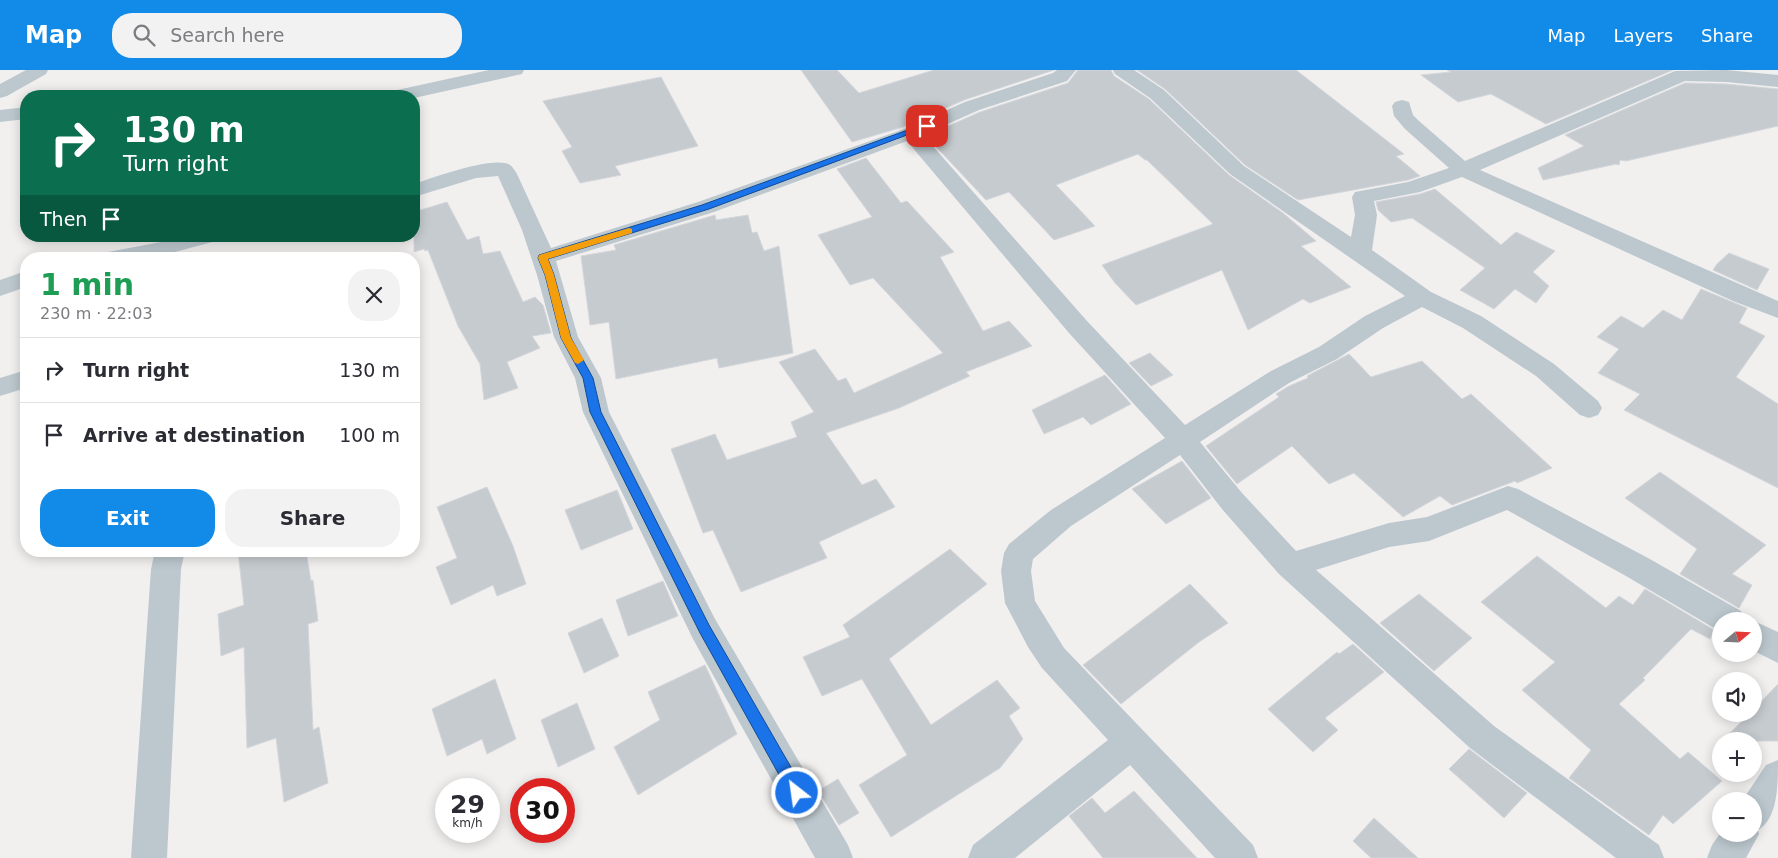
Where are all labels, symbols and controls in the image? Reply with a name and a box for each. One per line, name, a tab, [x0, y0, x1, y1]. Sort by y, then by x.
search box	[112, 13, 462, 58]
text: Map	[25, 21, 82, 49]
icon: search	[130, 21, 158, 49]
text: Search here	[170, 24, 284, 46]
text: Map	[1547, 25, 1585, 46]
text: Layers	[1613, 25, 1673, 46]
text: Share	[1701, 25, 1753, 46]
pin	[906, 105, 948, 147]
icon: right	[40, 110, 105, 175]
text: 130 m	[123, 110, 245, 150]
icon: arrive	[913, 112, 941, 140]
text: Turn right	[123, 151, 228, 176]
icon: arrive	[97, 205, 125, 233]
text: Then	[40, 208, 87, 230]
text: 1 min	[40, 267, 134, 302]
button: close	[348, 269, 400, 321]
text: 230 m · 22:03	[40, 304, 153, 323]
icon: right	[40, 356, 68, 384]
text: Turn right	[83, 359, 189, 381]
text: 130 m	[339, 359, 400, 381]
icon: arrive	[40, 421, 68, 449]
text: Arrive at destination	[83, 424, 305, 446]
text: 100 m	[339, 424, 400, 446]
button: Exit	[40, 489, 215, 547]
button: Share	[225, 489, 400, 547]
north arrow	[1712, 612, 1762, 662]
map controls	[1712, 612, 1762, 842]
button: sound	[1712, 672, 1762, 722]
button: +	[1712, 732, 1762, 782]
position arrow	[770, 766, 822, 818]
speed limit sign: 30	[510, 778, 575, 843]
text: 29	[450, 790, 485, 819]
button: −	[1712, 792, 1762, 842]
text: km/h	[452, 816, 483, 830]

